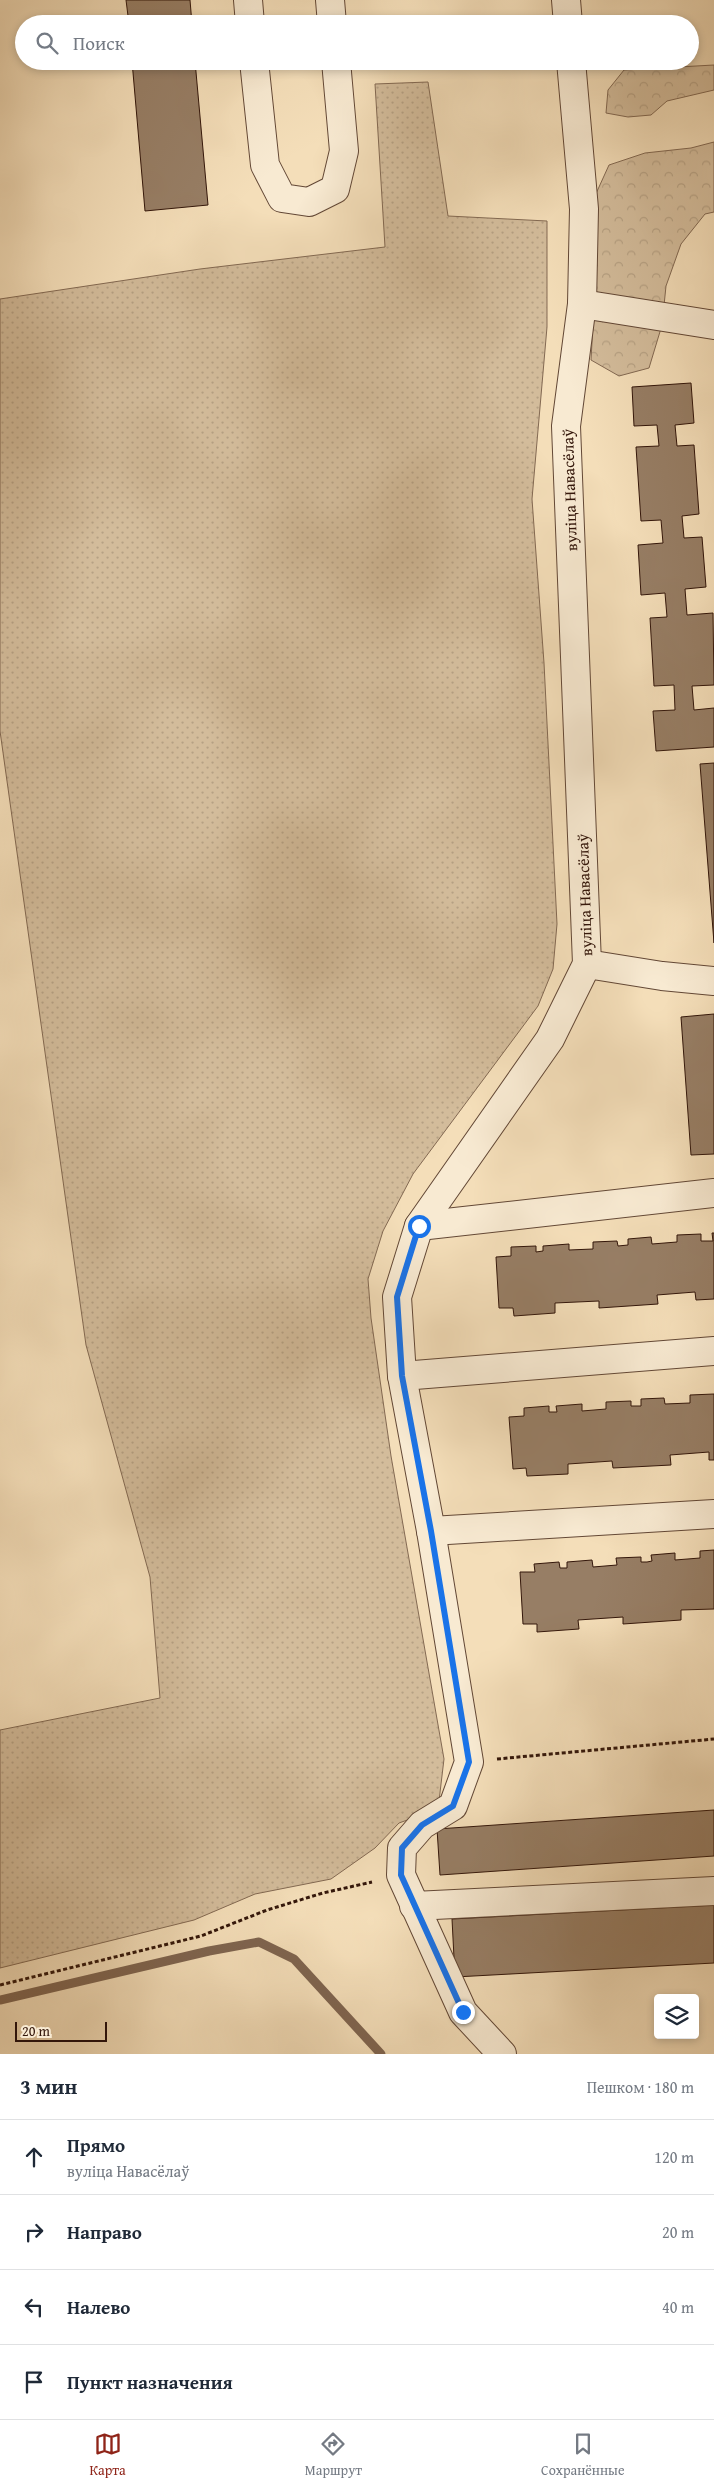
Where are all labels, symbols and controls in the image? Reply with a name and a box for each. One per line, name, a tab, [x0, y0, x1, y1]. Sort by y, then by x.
search box	[15, 15, 699, 70]
icon: search	[33, 29, 61, 57]
text: Поиск	[73, 29, 125, 57]
street label: вуліца Навасёлаў	[555, 428, 583, 552]
street label: вуліца Навасёлаў	[570, 833, 598, 957]
route start	[408, 1215, 431, 1238]
map controls	[654, 1994, 699, 2039]
button: layers	[654, 1994, 699, 2039]
route end	[452, 2001, 475, 2024]
scale bar	[15, 2019, 108, 2042]
text: 20 m	[22, 2021, 50, 2041]
text: 3 мин	[20, 2071, 77, 2102]
text: Пешком · 180 m	[587, 2075, 694, 2099]
text: Прямо	[67, 2131, 125, 2159]
icon: ahead	[20, 2143, 48, 2171]
text: 120 m	[654, 2145, 694, 2169]
text: вуліца Навасёлаў	[67, 2159, 189, 2183]
icon: right	[20, 2218, 48, 2246]
text: Направо	[67, 2218, 142, 2246]
text: 20 m	[662, 2220, 694, 2244]
icon: left	[20, 2293, 48, 2321]
text: Налево	[67, 2293, 130, 2321]
text: 40 m	[662, 2295, 694, 2319]
icon: arrive	[20, 2368, 48, 2396]
text: Пункт назначения	[67, 2368, 233, 2396]
tab: Карта	[90, 2430, 126, 2480]
tab: Маршрут	[305, 2430, 362, 2480]
tab: Сохранённые	[541, 2430, 624, 2480]

